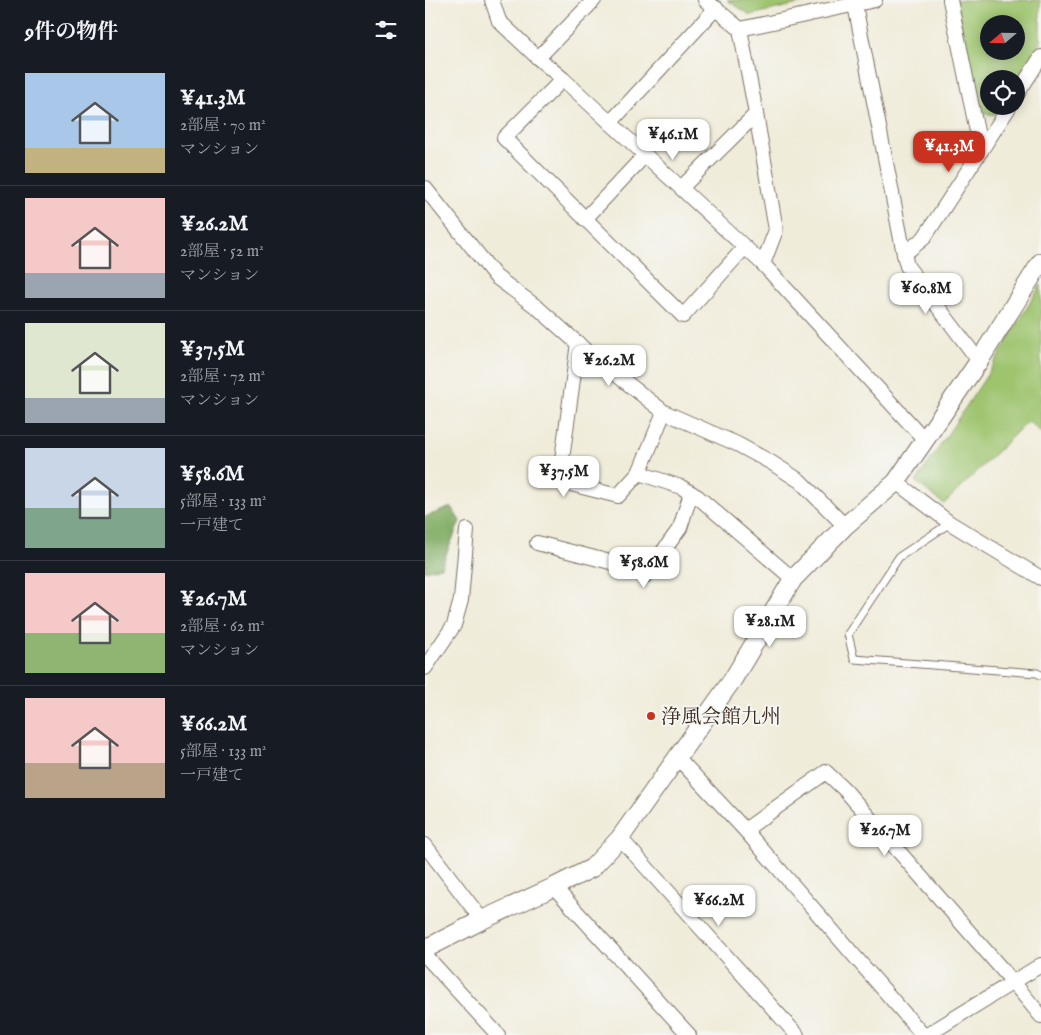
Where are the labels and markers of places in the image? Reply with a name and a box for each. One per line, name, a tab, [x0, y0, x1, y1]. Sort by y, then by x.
pin: ¥46.1M	[632, 119, 714, 161]
pin: ¥41.3M	[908, 130, 990, 173]
pin: ¥60.8M	[885, 272, 967, 315]
pin: ¥26.2M	[568, 344, 650, 387]
pin: ¥37.5M	[523, 456, 605, 498]
pin: ¥58.6M	[603, 546, 685, 589]
pin: ¥28.1M	[729, 606, 811, 648]
place label: 浄風会館九州	[661, 705, 781, 730]
marker: 浄風会館九州	[645, 710, 657, 722]
pin: ¥26.7M	[844, 814, 926, 857]
pin: ¥66.2M	[678, 884, 760, 927]

